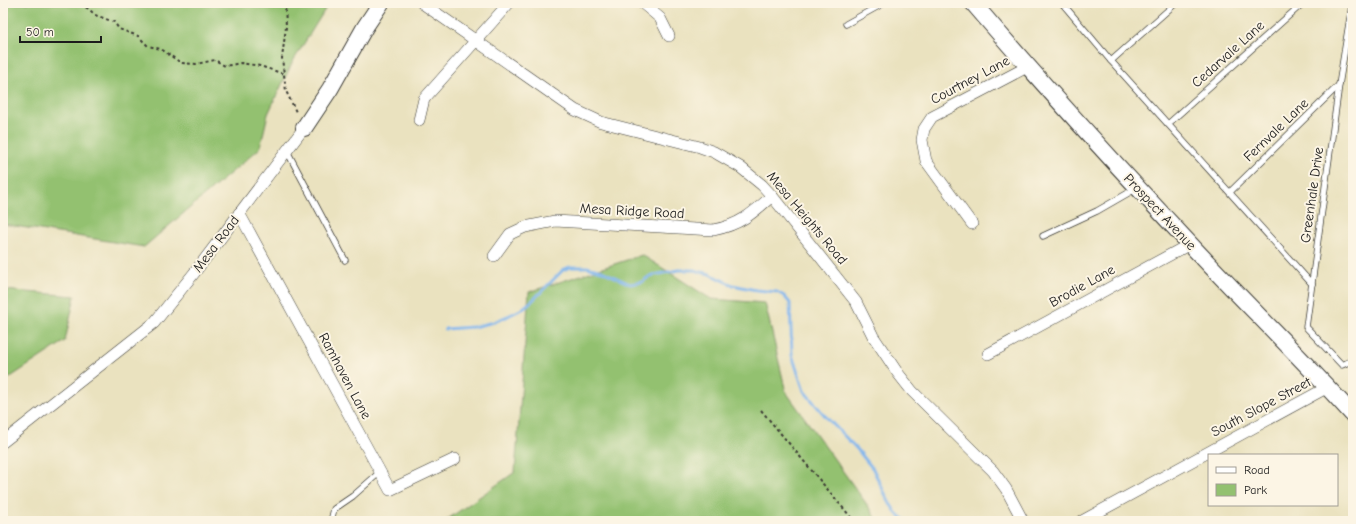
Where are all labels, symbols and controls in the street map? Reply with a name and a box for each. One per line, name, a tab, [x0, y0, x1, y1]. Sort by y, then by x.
street label: Cedarvale Lane	[1188, 17, 1268, 91]
scale bar	[20, 18, 101, 44]
text: 50 m	[26, 25, 54, 39]
street label: Courtney Lane	[928, 52, 1012, 108]
street label: Fernvale Lane	[1240, 95, 1312, 165]
street label: Greenhale Drive	[1297, 146, 1327, 244]
street label: Mesa Heights Road	[763, 168, 851, 268]
street label: Prospect Avenue	[1120, 170, 1200, 254]
street label: Mesa Ridge Road	[579, 200, 685, 222]
street label: Mesa Road	[189, 212, 243, 276]
street label: Brodie Lane	[1046, 261, 1118, 311]
street label: Ramhaven Lane	[315, 330, 375, 422]
street label: South Slope Street	[1208, 373, 1315, 441]
legend	[1208, 454, 1338, 506]
text: Road	[1244, 463, 1270, 477]
text: Park	[1244, 483, 1267, 497]

